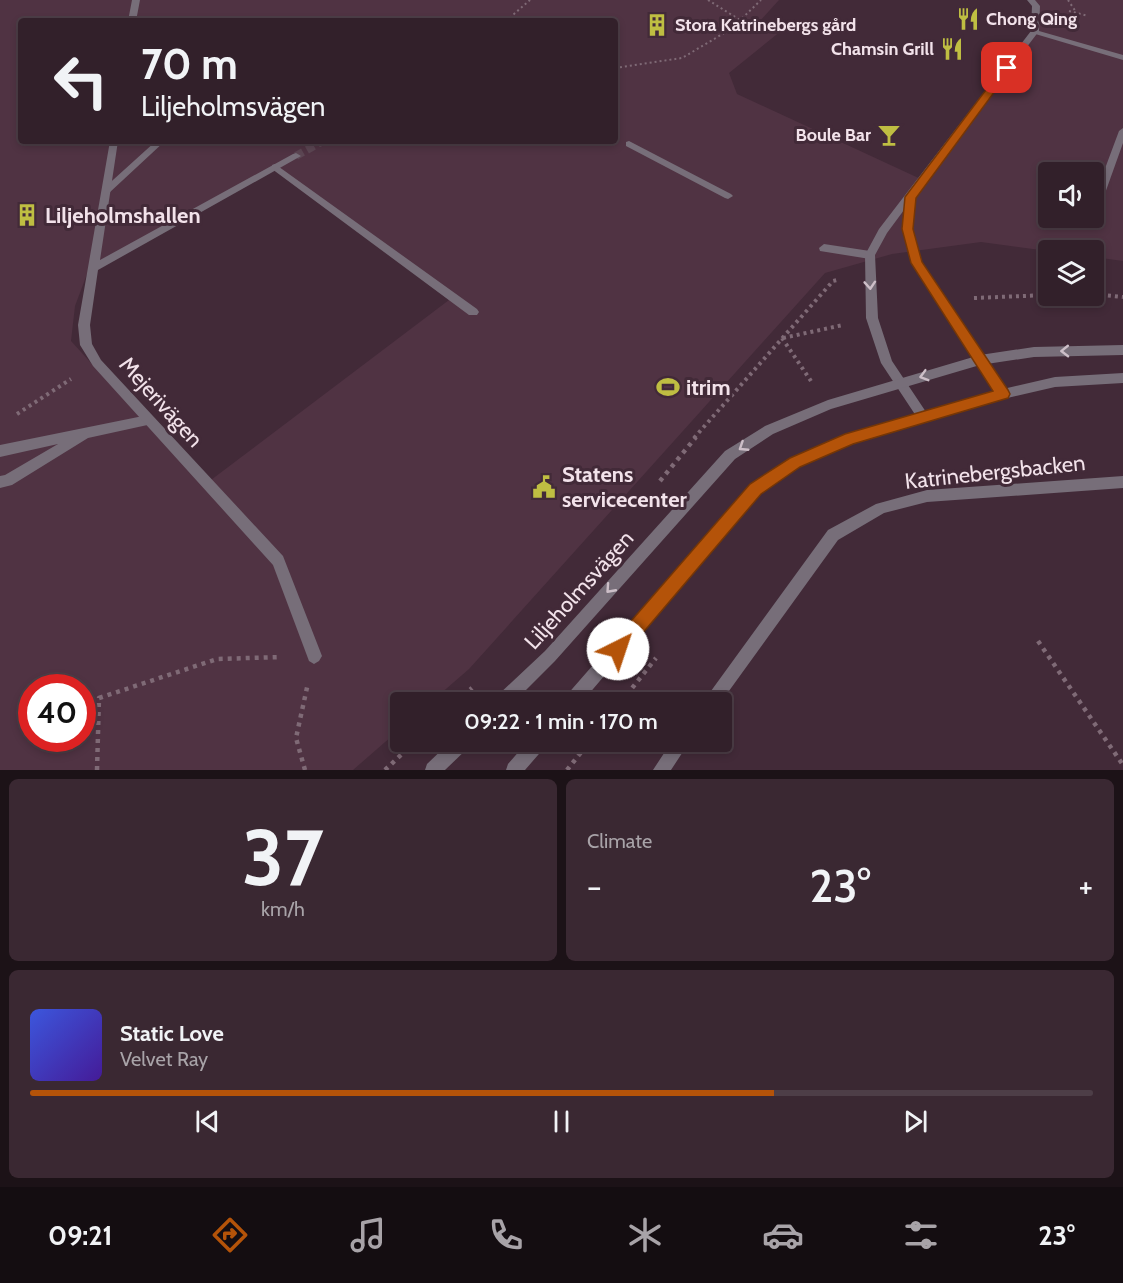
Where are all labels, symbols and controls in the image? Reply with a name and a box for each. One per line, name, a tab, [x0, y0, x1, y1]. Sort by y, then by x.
restaurant icon: Chong Qing	[955, 6, 981, 32]
place label: Chong Qing	[986, 8, 1077, 30]
building icon: Stora Katrinebergs gård	[644, 12, 670, 38]
place label: Stora Katrinebergs gård	[675, 14, 856, 36]
restaurant icon: Chamsin Grill	[939, 36, 965, 62]
text: 70 m	[141, 38, 238, 90]
place label: Chamsin Grill	[831, 38, 934, 60]
icon: left	[42, 42, 120, 120]
pin	[981, 42, 1032, 93]
icon: arrive	[990, 51, 1023, 84]
text: Liljeholmsvägen	[141, 90, 325, 123]
bar icon: Boule Bar	[876, 122, 902, 148]
place label: Boule Bar	[795, 124, 871, 146]
map controls	[1038, 162, 1104, 306]
button: sound	[1038, 162, 1104, 228]
building icon: Liljeholmshallen	[14, 202, 40, 228]
place label: Liljeholmshallen	[45, 202, 201, 229]
button: layers	[1038, 240, 1104, 306]
one-way arrow	[863, 281, 876, 290]
one-way arrow	[1060, 345, 1069, 357]
street label: Mejerivägen	[113, 351, 209, 453]
one-way arrow	[919, 369, 930, 381]
sports icon: itrim	[655, 374, 681, 400]
place label: itrim	[686, 374, 731, 401]
one-way arrow	[739, 440, 750, 451]
street label: Katrinebergsbacken	[903, 449, 1087, 495]
place label: Statens servicecenter	[562, 461, 688, 513]
public building icon: Statens servicecenter	[531, 474, 557, 500]
street label: Liljeholmsvägen	[519, 525, 639, 655]
one-way arrow	[606, 582, 617, 593]
position arrow	[586, 617, 650, 681]
speed limit sign: 40	[18, 674, 96, 752]
text: 09:22 · 1 min · 170 m	[464, 708, 658, 735]
text: 37	[242, 810, 324, 905]
text: Climate	[587, 829, 652, 853]
text: 23°	[809, 859, 871, 913]
text: −	[587, 866, 602, 906]
text: +	[1078, 866, 1093, 906]
text: km/h	[261, 897, 305, 921]
text: Static Love	[120, 1020, 224, 1047]
text: Velvet Ray	[120, 1047, 208, 1071]
icon: previous	[191, 1105, 224, 1138]
icon: pause	[545, 1105, 578, 1138]
icon: next	[899, 1105, 932, 1138]
icon: directions	[209, 1214, 251, 1256]
icon: music	[347, 1214, 389, 1256]
icon: phone	[485, 1214, 527, 1256]
icon: climate	[624, 1214, 666, 1256]
icon: car	[762, 1214, 804, 1256]
icon: filters	[900, 1214, 942, 1256]
text: 09:21	[48, 1219, 113, 1252]
text: 23°	[1038, 1219, 1075, 1252]

